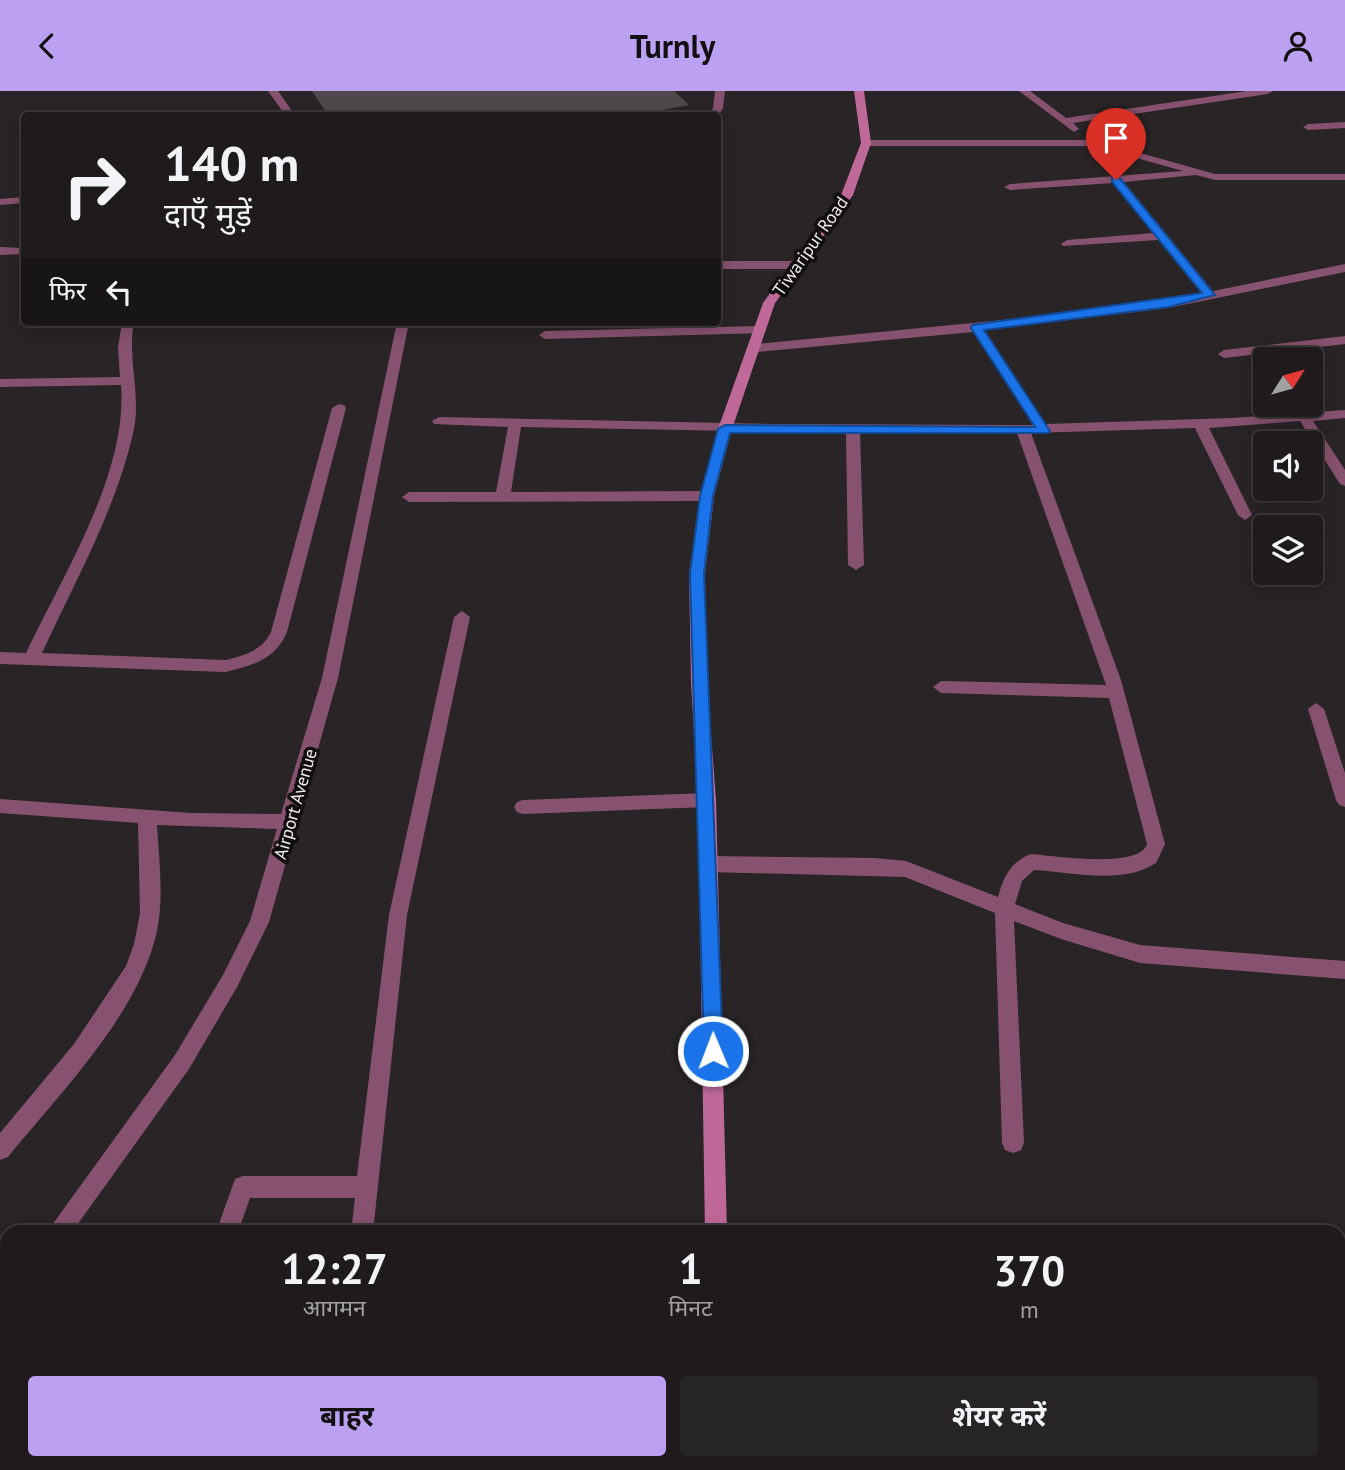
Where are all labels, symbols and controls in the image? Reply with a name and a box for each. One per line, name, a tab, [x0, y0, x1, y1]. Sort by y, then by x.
text: Turnly	[630, 25, 715, 67]
icon: back	[28, 27, 66, 65]
icon: person	[1279, 27, 1317, 65]
pin	[1086, 108, 1146, 180]
icon: arrive	[1097, 119, 1135, 157]
text: 140 m	[164, 131, 299, 195]
icon: right	[49, 140, 140, 231]
street label: Tiwaripur Road	[767, 192, 853, 300]
text: दाएँ मुड़ें	[164, 193, 252, 235]
icon: left	[100, 273, 138, 311]
text: फिर	[49, 274, 86, 307]
north arrow	[1253, 347, 1323, 417]
map controls	[1253, 347, 1323, 585]
button: sound	[1253, 431, 1323, 501]
button: layers	[1253, 515, 1323, 585]
street label: Airport Avenue	[268, 746, 322, 862]
position arrow	[676, 1014, 750, 1088]
text: 12:27	[281, 1241, 388, 1296]
text: 1	[679, 1241, 702, 1296]
text: 370	[994, 1243, 1065, 1298]
text: आगमन	[303, 1293, 366, 1322]
text: मिनट	[669, 1293, 713, 1322]
text: m	[1020, 1295, 1039, 1324]
button: बाहर	[28, 1376, 666, 1456]
button: शेयर करें	[680, 1376, 1318, 1456]

